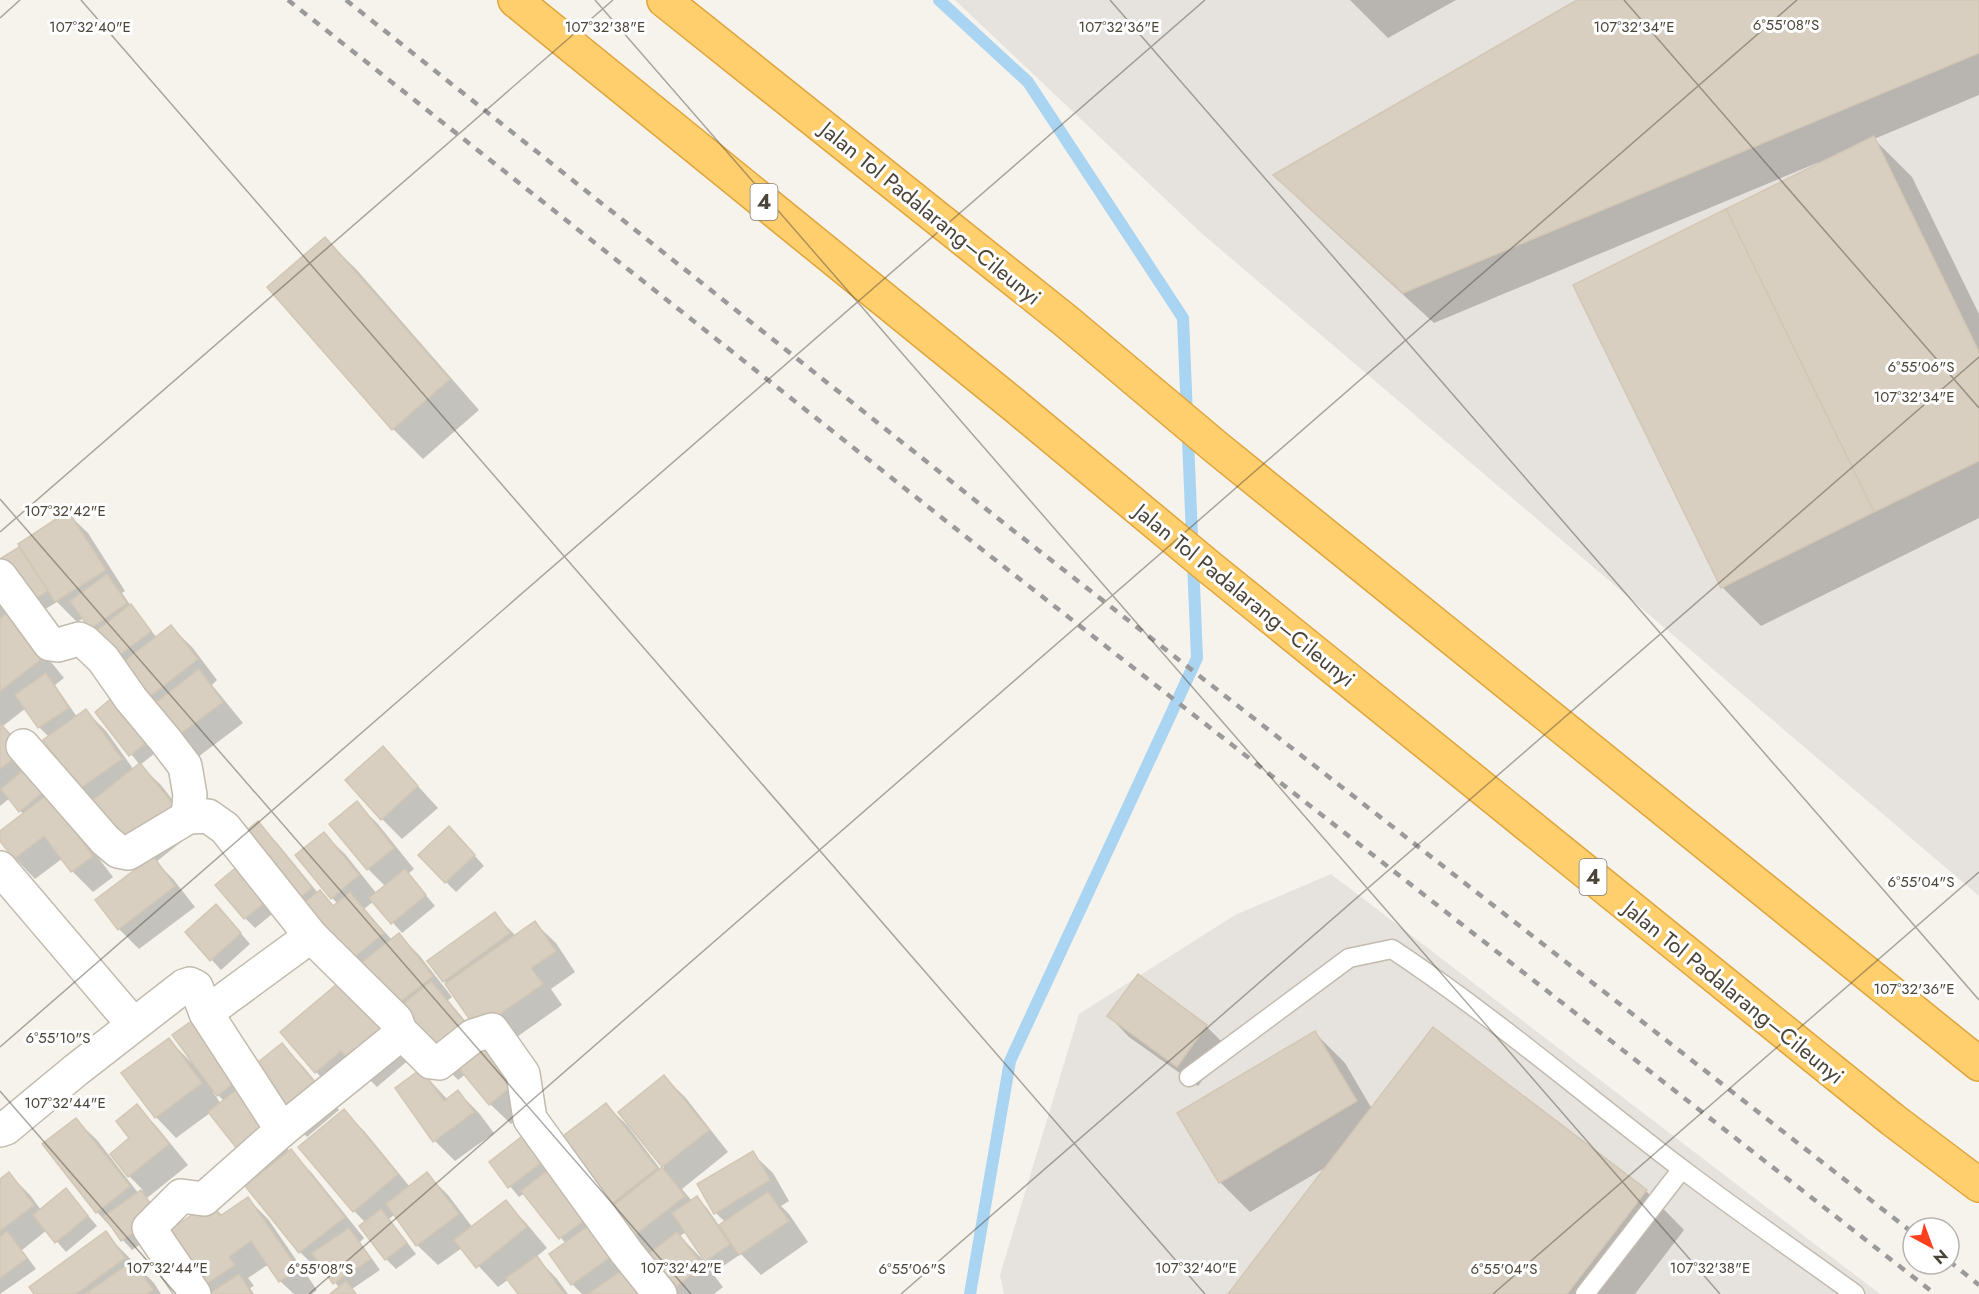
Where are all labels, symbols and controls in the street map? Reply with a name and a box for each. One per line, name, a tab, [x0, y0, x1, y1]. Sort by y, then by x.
text: 6°55'08"S	[1753, 14, 1819, 36]
text: 107°32'40"E	[49, 16, 131, 38]
text: 107°32'38"E	[565, 16, 645, 38]
text: 107°32'36"E	[1079, 16, 1159, 38]
text: 107°32'34"E	[1594, 16, 1674, 38]
street label: Jalan Tol Padalarang–Cileunyi	[811, 112, 1048, 312]
road number: 4	[750, 184, 777, 220]
text: 6°55'06"S	[1888, 356, 1954, 378]
text: 107°32'34"E	[1874, 386, 1954, 408]
street label: Jalan Tol Padalarang–Cileunyi	[1125, 494, 1362, 694]
text: 107°32'42"E	[24, 500, 106, 522]
road number: 4	[1580, 859, 1606, 895]
text: 6°55'04"S	[1888, 871, 1954, 893]
street label: Jalan Tol Padalarang–Cileunyi	[1614, 891, 1851, 1091]
text: 107°32'36"E	[1874, 978, 1954, 1000]
text: 6°55'10"S	[26, 1027, 90, 1049]
text: 107°32'44"E	[24, 1092, 106, 1114]
north arrow	[1901, 1216, 1961, 1276]
text: N	[1928, 1244, 1953, 1270]
text: 107°32'44"E	[126, 1257, 208, 1279]
text: 107°32'42"E	[640, 1257, 722, 1279]
text: 107°32'40"E	[1155, 1257, 1237, 1279]
text: 107°32'38"E	[1670, 1257, 1750, 1279]
text: 6°55'08"S	[287, 1258, 353, 1280]
text: 6°55'06"S	[879, 1258, 945, 1280]
text: 6°55'04"S	[1471, 1258, 1537, 1280]

